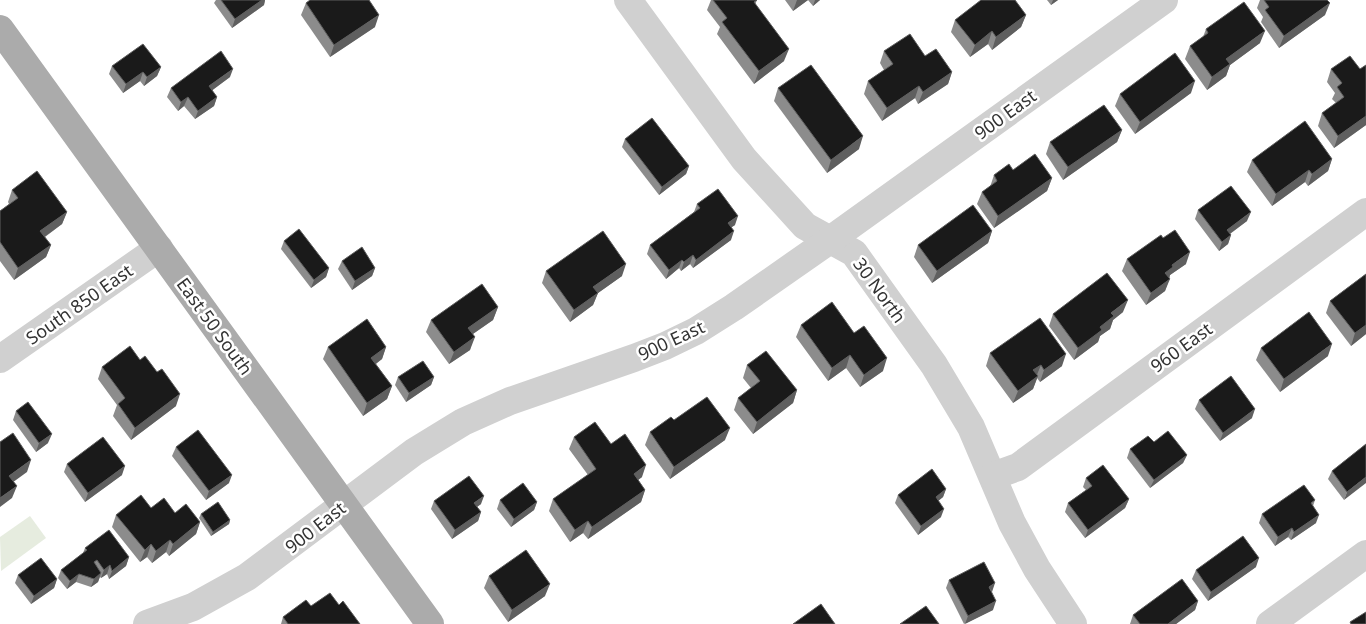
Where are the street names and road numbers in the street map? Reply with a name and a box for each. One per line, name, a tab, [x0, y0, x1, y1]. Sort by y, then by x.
street label: 900 East	[969, 83, 1041, 145]
street label: 30 North	[848, 253, 912, 327]
street label: South 850 East	[21, 258, 137, 350]
street label: East 50 South	[172, 273, 258, 379]
street label: 900 East	[634, 314, 709, 366]
street label: 960 East	[1145, 316, 1217, 378]
street label: 900 East	[280, 495, 351, 558]

